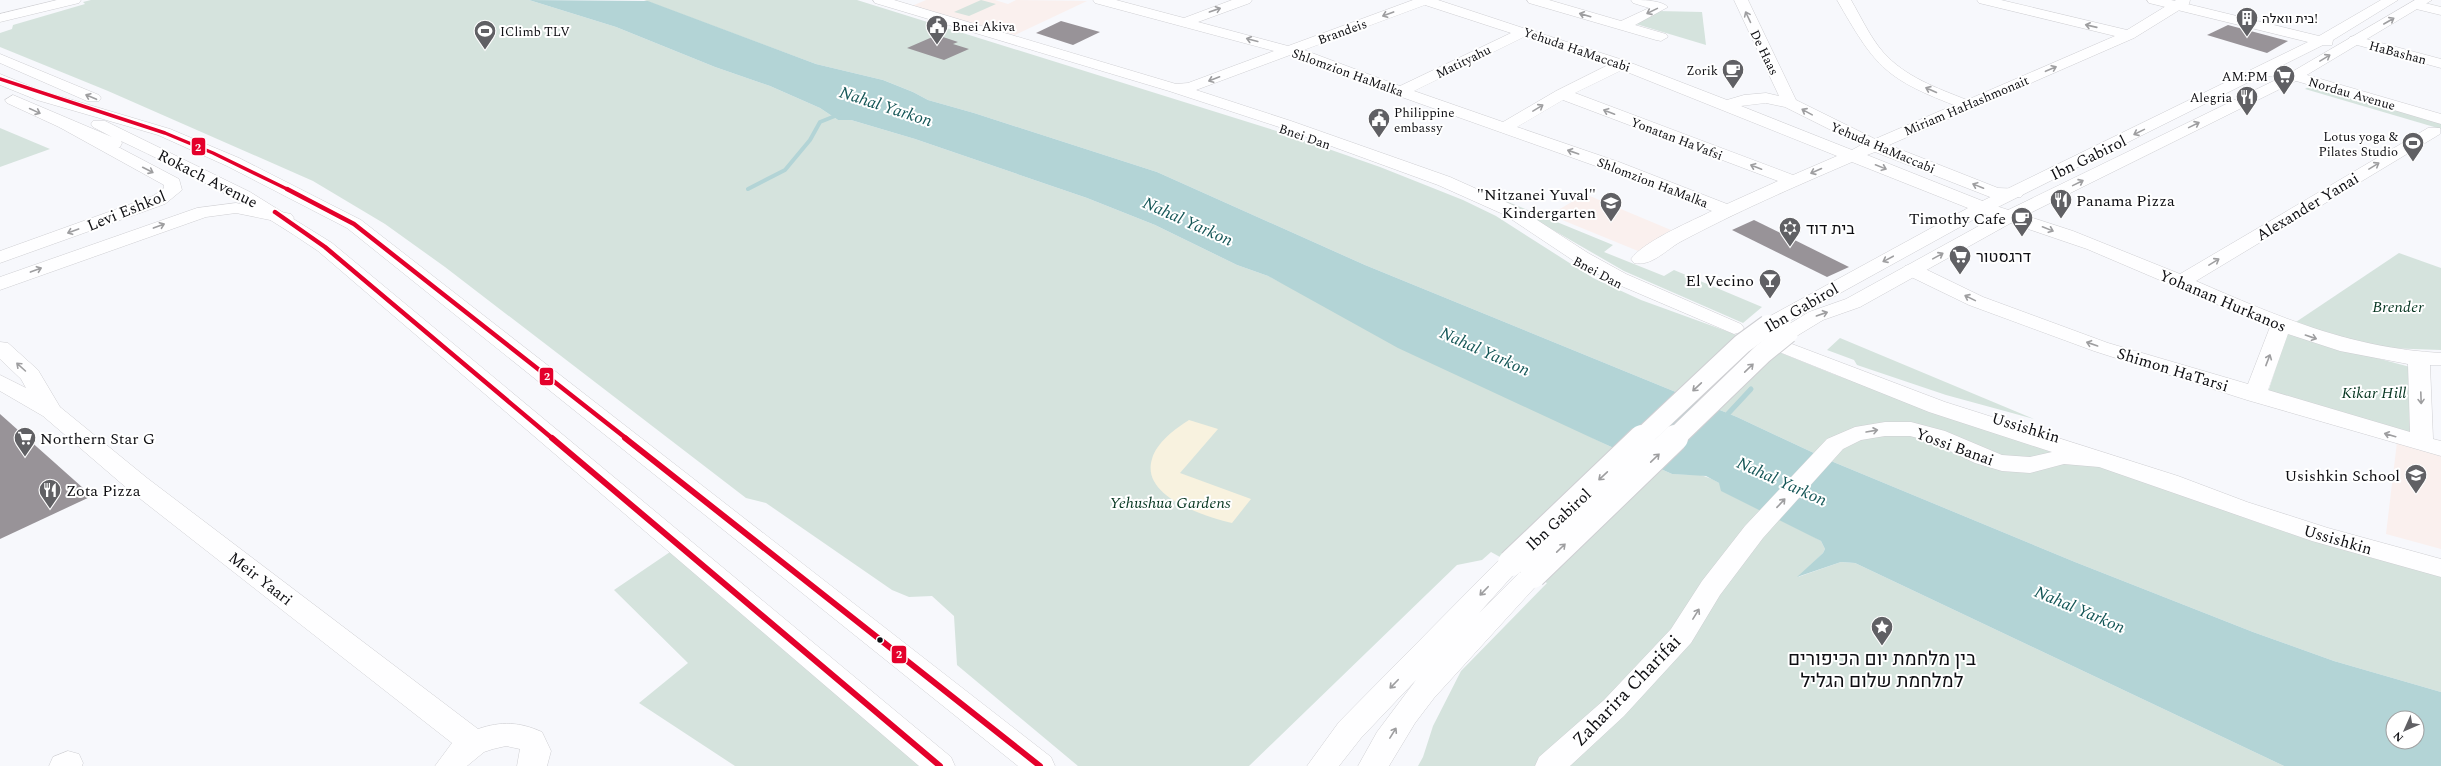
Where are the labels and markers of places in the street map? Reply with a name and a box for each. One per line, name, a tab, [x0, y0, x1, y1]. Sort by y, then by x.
building icon: בית וואלה!	[2234, 5, 2260, 38]
place label: בית וואלה!	[2262, 9, 2318, 29]
public building icon: Bnei Akiva	[924, 13, 950, 46]
place label: Bnei Akiva	[952, 17, 1016, 37]
sports icon: IClimb TLV	[472, 18, 498, 51]
place label: IClimb TLV	[500, 22, 570, 42]
cafe icon: Zorik	[1720, 57, 1746, 90]
place label: Zorik	[1686, 61, 1718, 81]
supermarket icon: AM:PM	[2271, 63, 2297, 96]
place label: AM:PM	[2222, 67, 2268, 87]
restaurant icon: Alegria	[2234, 84, 2260, 117]
place label: Alegria	[2190, 88, 2233, 108]
place label: Philippine embassy	[1394, 103, 1454, 138]
public building icon: Philippine embassy	[1366, 106, 1392, 139]
place label: Lotus yoga & Pilates Studio	[2318, 127, 2399, 162]
sports icon: Lotus yoga & Pilates Studio	[2400, 130, 2426, 163]
place label: "Nitzanei Yuval" Kindergarten	[1477, 183, 1596, 225]
restaurant icon: Panama Pizza	[2048, 187, 2074, 220]
place label: Panama Pizza	[2076, 189, 2175, 213]
school or university icon: "Nitzanei Yuval" Kindergarten	[1598, 190, 1624, 223]
cafe icon: Timothy Cafe	[2009, 205, 2035, 238]
place label: Timothy Cafe	[1909, 207, 2006, 231]
synagogue icon: בית דוד	[1777, 215, 1803, 248]
place label: בית דוד	[1806, 217, 1855, 241]
supermarket icon: דרגסטור	[1947, 243, 1973, 276]
place label: דרגסטור	[1976, 245, 2031, 269]
bar icon: El Vecino	[1757, 267, 1783, 300]
place label: El Vecino	[1685, 269, 1754, 293]
supermarket icon: Northern Star G	[12, 425, 38, 458]
place label: Northern Star G	[40, 427, 155, 451]
school or university icon: Usishkin School	[2403, 462, 2429, 495]
place label: Usishkin School	[2284, 464, 2400, 488]
restaurant icon: Zota Pizza	[37, 477, 63, 510]
place label: Zota Pizza	[66, 479, 141, 503]
place icon: בין מלחמת יום הכיפורים למלחמת שלום הגליל	[1869, 614, 1895, 647]
unlabelled marker	[875, 635, 885, 645]
place label: בין מלחמת יום הכיפורים למלחמת שלום הגליל	[1788, 645, 1976, 696]

